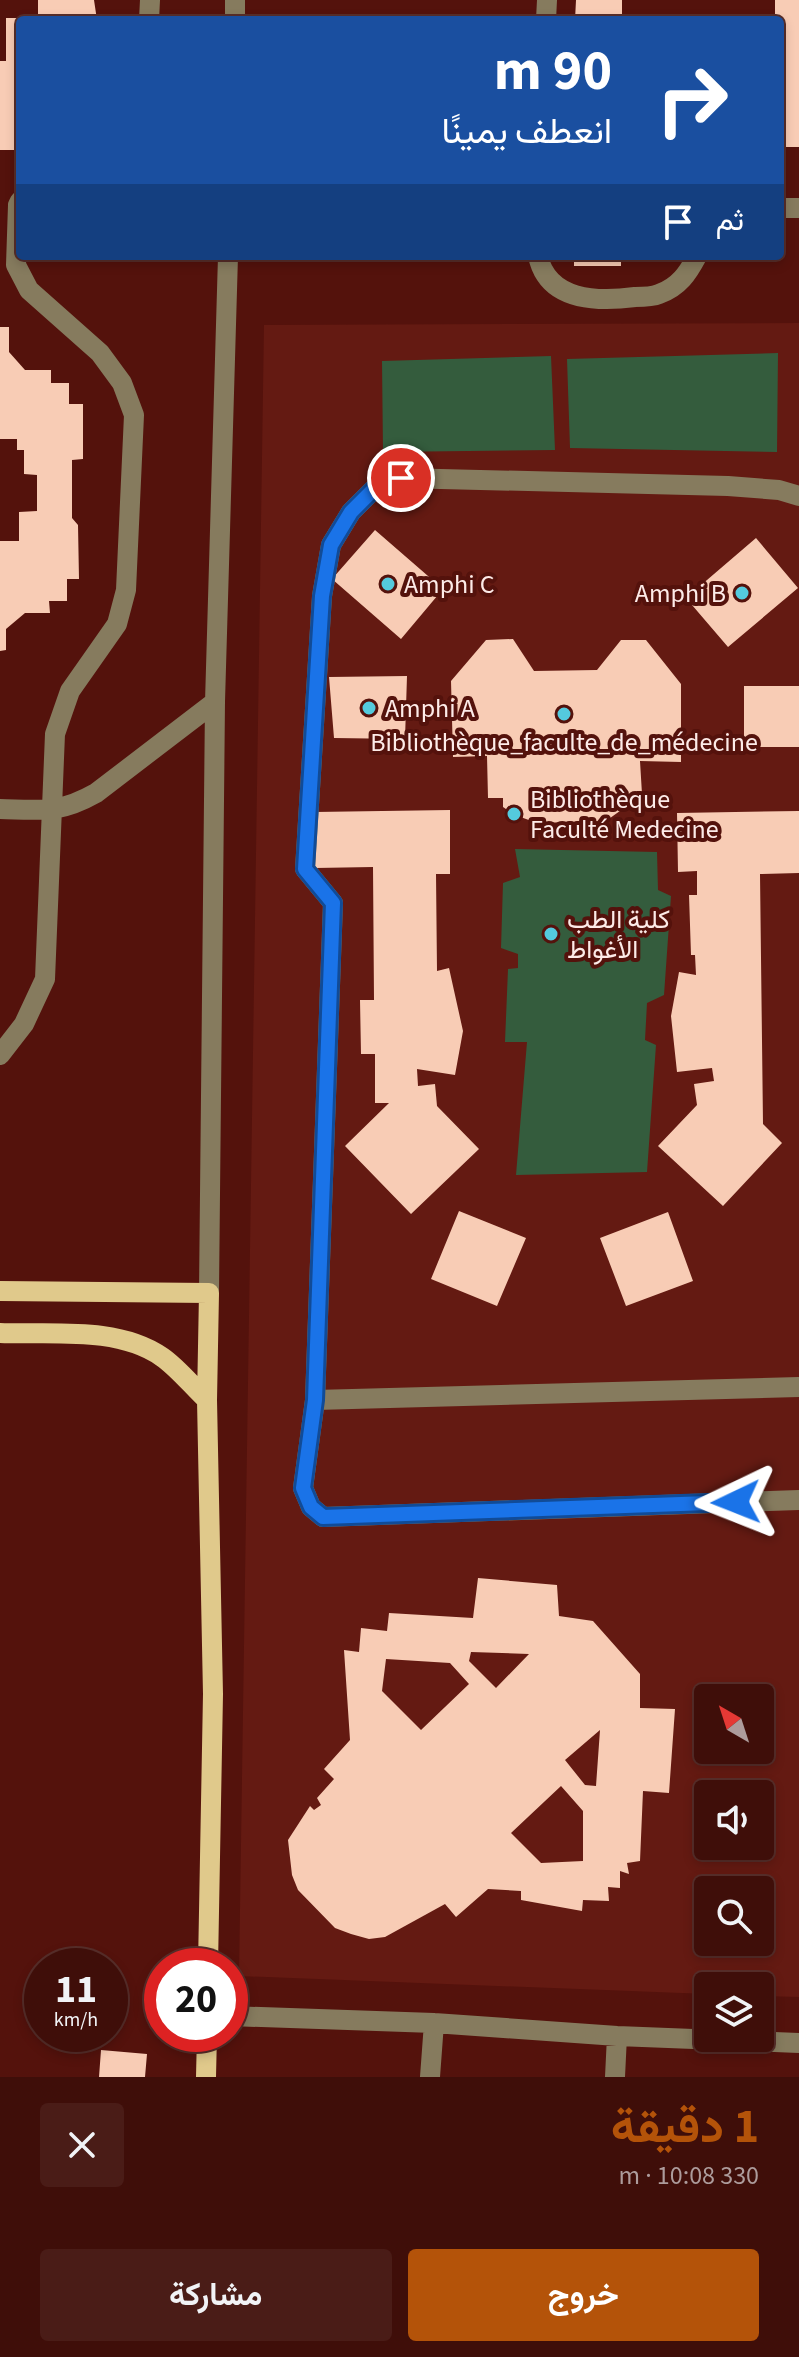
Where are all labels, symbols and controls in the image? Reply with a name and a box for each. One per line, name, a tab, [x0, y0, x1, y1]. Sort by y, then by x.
text: 90 m	[494, 32, 612, 111]
icon: right	[640, 48, 744, 152]
text: انعطف يمينًا	[441, 106, 612, 157]
text: ثم	[716, 199, 744, 242]
icon: arrive	[656, 200, 700, 244]
pin	[367, 444, 435, 512]
icon: arrive	[379, 456, 423, 500]
place label: Amphi C	[404, 566, 495, 603]
marker: Amphi C	[379, 575, 397, 593]
place label: Amphi B	[635, 575, 726, 612]
marker: Amphi B	[733, 584, 751, 602]
place label: Amphi A	[385, 690, 476, 727]
marker: Amphi A	[360, 699, 378, 717]
marker: Bibliothèque_faculte_de_médecine	[555, 705, 573, 723]
place label: Bibliothèque_faculte_de_médecine	[370, 724, 758, 761]
place label: Bibliothèque Faculté Medecine	[530, 781, 719, 848]
marker: Bibliothèque Faculté Medecine	[505, 805, 523, 823]
place label: كلية الطب الأغواط	[567, 901, 670, 968]
marker: كلية الطب الأغواط	[542, 925, 560, 943]
position arrow	[694, 1460, 778, 1544]
north arrow	[694, 1684, 774, 1764]
map controls	[694, 1684, 774, 2052]
button: sound	[694, 1780, 774, 1860]
button: search	[694, 1876, 774, 1956]
speed limit sign: 20	[144, 1948, 248, 2052]
text: 11	[55, 1961, 97, 2018]
button: layers	[694, 1972, 774, 2052]
text: km/h	[54, 2006, 98, 2034]
text: 1 دقيقة	[611, 2093, 759, 2161]
button: close	[40, 2103, 124, 2187]
text: 330 m · 10:08	[618, 2157, 759, 2194]
button: مشاركة	[40, 2249, 392, 2341]
button: خروج	[408, 2249, 759, 2341]

